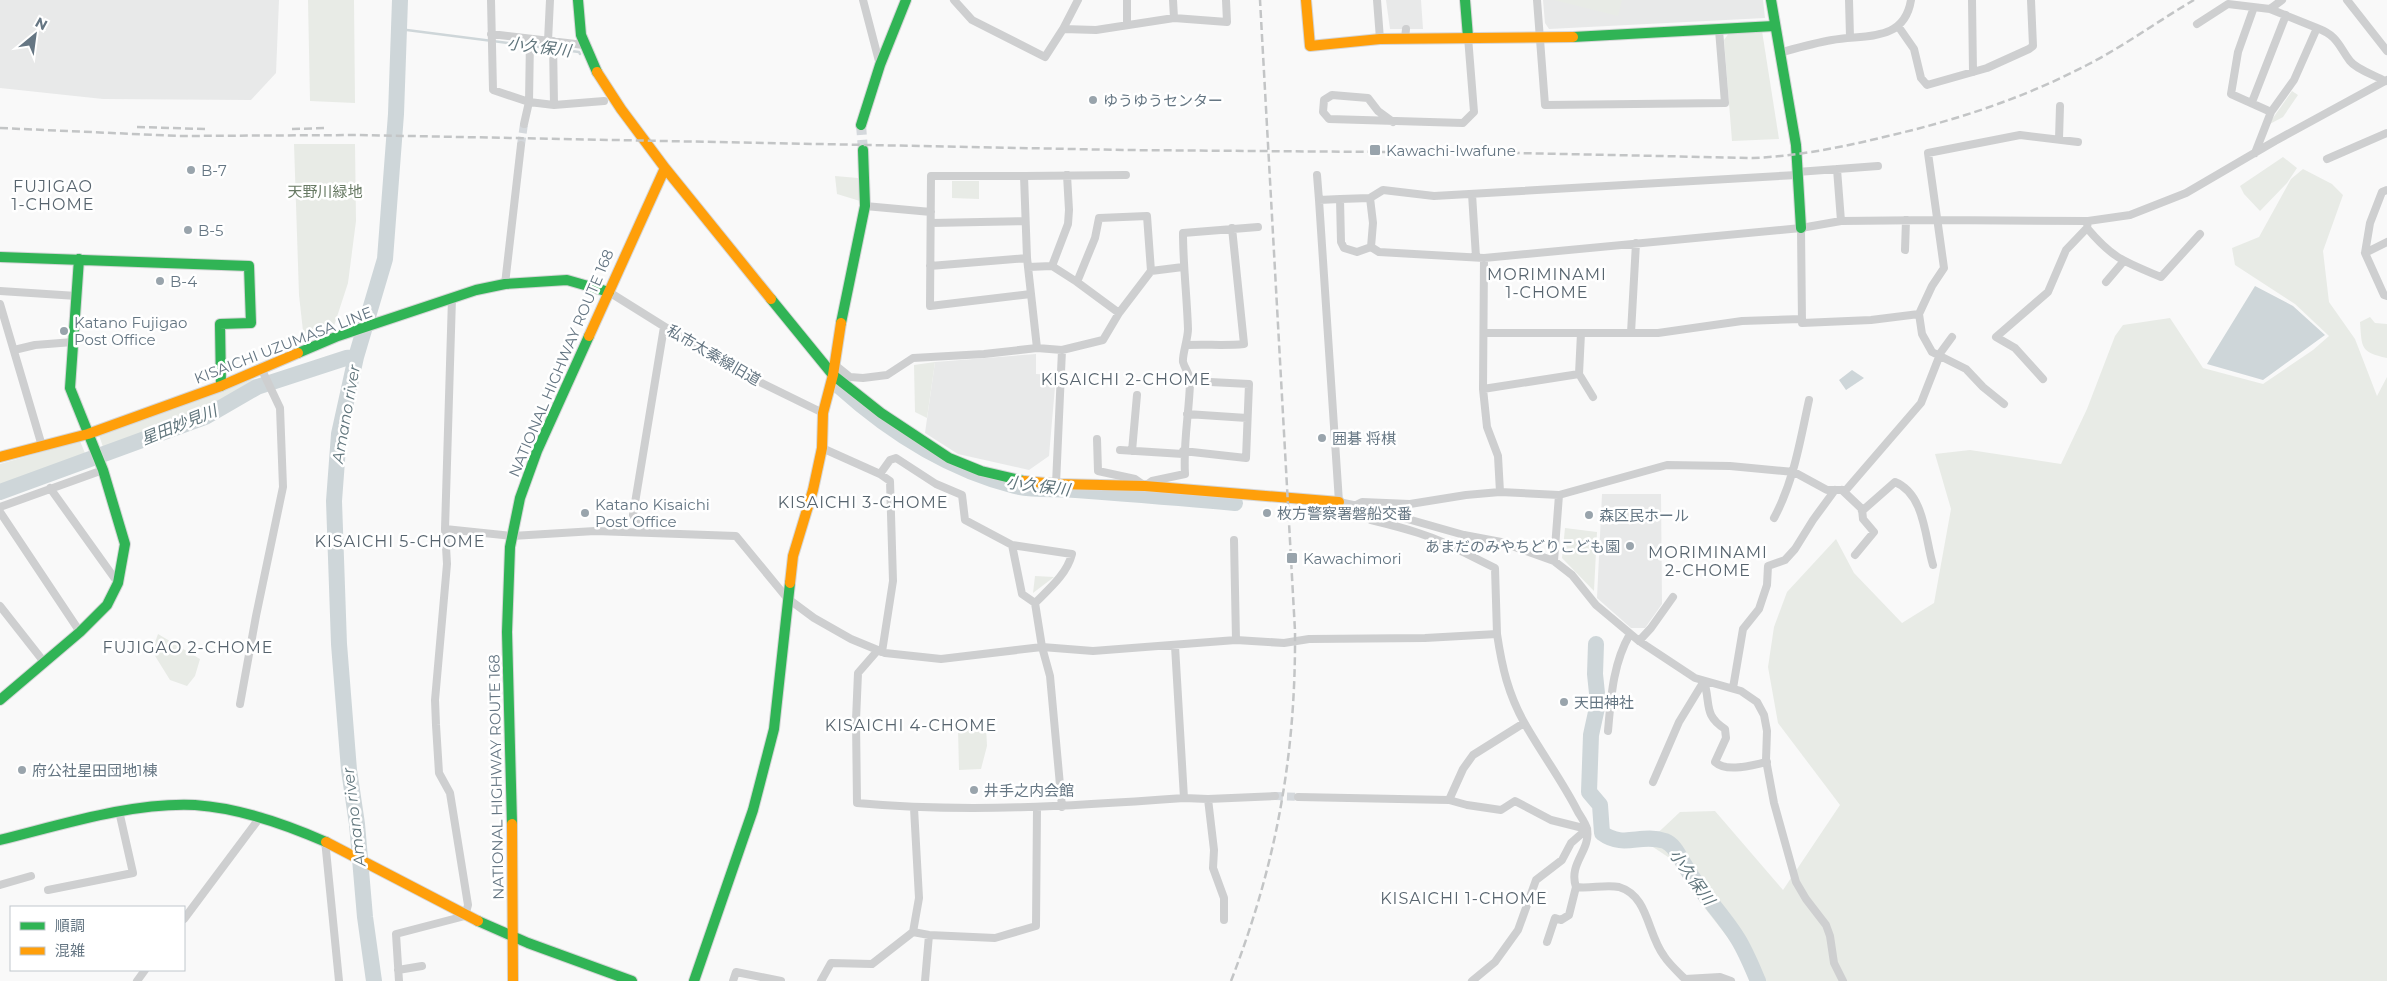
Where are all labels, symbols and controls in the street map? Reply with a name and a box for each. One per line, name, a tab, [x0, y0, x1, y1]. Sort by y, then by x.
north arrow	[10, 10, 60, 60]
text: N	[32, 13, 51, 34]
water label: 小久保川	[506, 34, 574, 61]
place label: ゆうゆうセンター	[1103, 91, 1223, 110]
marker: ゆうゆうセンター	[1087, 94, 1099, 106]
place label: Kawachi-Iwafune	[1386, 141, 1516, 160]
marker: Kawachi-Iwafune	[1368, 143, 1382, 157]
place label: B-7	[201, 161, 227, 180]
marker: B-7	[185, 164, 197, 176]
district label: FUJIGAO 1-CHOME	[12, 177, 94, 214]
park label: 天野川緑地	[287, 182, 363, 201]
place label: B-5	[198, 221, 224, 240]
marker: B-5	[182, 224, 194, 236]
street label: NATIONAL HIGHWAY ROUTE 168	[504, 246, 618, 480]
district label: MORIMINAMI 1-CHOME	[1487, 265, 1607, 302]
place label: B-4	[170, 272, 197, 291]
marker: B-4	[154, 275, 166, 287]
street label: KISAICHI UZUMASA LINE	[191, 302, 375, 388]
place label: Katano Fujigao Post Office	[74, 313, 187, 349]
street label: 私市太秦線旧道	[664, 321, 764, 389]
marker: Katano Fujigao Post Office	[58, 325, 70, 337]
water label: Amano river	[328, 363, 364, 466]
district label: KISAICHI 2-CHOME	[1041, 370, 1211, 389]
water label: 星田妙見川	[138, 400, 221, 449]
place label: 囲碁 将棋	[1332, 429, 1396, 448]
marker: 囲碁 将棋	[1316, 432, 1328, 444]
water label: 小久保川	[1005, 473, 1073, 500]
district label: KISAICHI 3-CHOME	[778, 493, 948, 512]
place label: Katano Kisaichi Post Office	[595, 495, 710, 531]
place label: 枚方警察署磐船交番	[1277, 504, 1412, 523]
place label: 森区民ホール	[1599, 506, 1689, 525]
marker: Katano Kisaichi Post Office	[579, 507, 591, 519]
marker: 枚方警察署磐船交番	[1261, 507, 1273, 519]
marker: 森区民ホール	[1583, 509, 1595, 521]
district label: KISAICHI 5-CHOME	[315, 532, 485, 551]
place label: あまだのみやちどりこども園	[1425, 537, 1620, 556]
marker: あまだのみやちどりこども園	[1624, 540, 1636, 552]
district label: MORIMINAMI 2-CHOME	[1648, 543, 1768, 580]
place label: Kawachimori	[1303, 549, 1402, 568]
marker: Kawachimori	[1285, 551, 1299, 565]
district label: FUJIGAO 2-CHOME	[103, 638, 273, 657]
street label: NATIONAL HIGHWAY ROUTE 168	[484, 654, 508, 900]
place label: 天田神社	[1574, 693, 1634, 712]
marker: 天田神社	[1558, 696, 1570, 708]
district label: KISAICHI 4-CHOME	[825, 716, 997, 735]
place label: 府公社星田団地1棟	[32, 761, 157, 780]
marker: 府公社星田団地1棟	[16, 764, 28, 776]
water label: Amano river	[338, 766, 370, 869]
place label: 井手之内会館	[984, 781, 1074, 800]
marker: 井手之内会館	[968, 784, 980, 796]
water label: 小久保川	[1666, 846, 1720, 910]
district label: KISAICHI 1-CHOME	[1380, 889, 1548, 908]
legend	[10, 906, 185, 971]
text: 順調	[55, 916, 85, 935]
text: 混雑	[55, 941, 85, 960]

